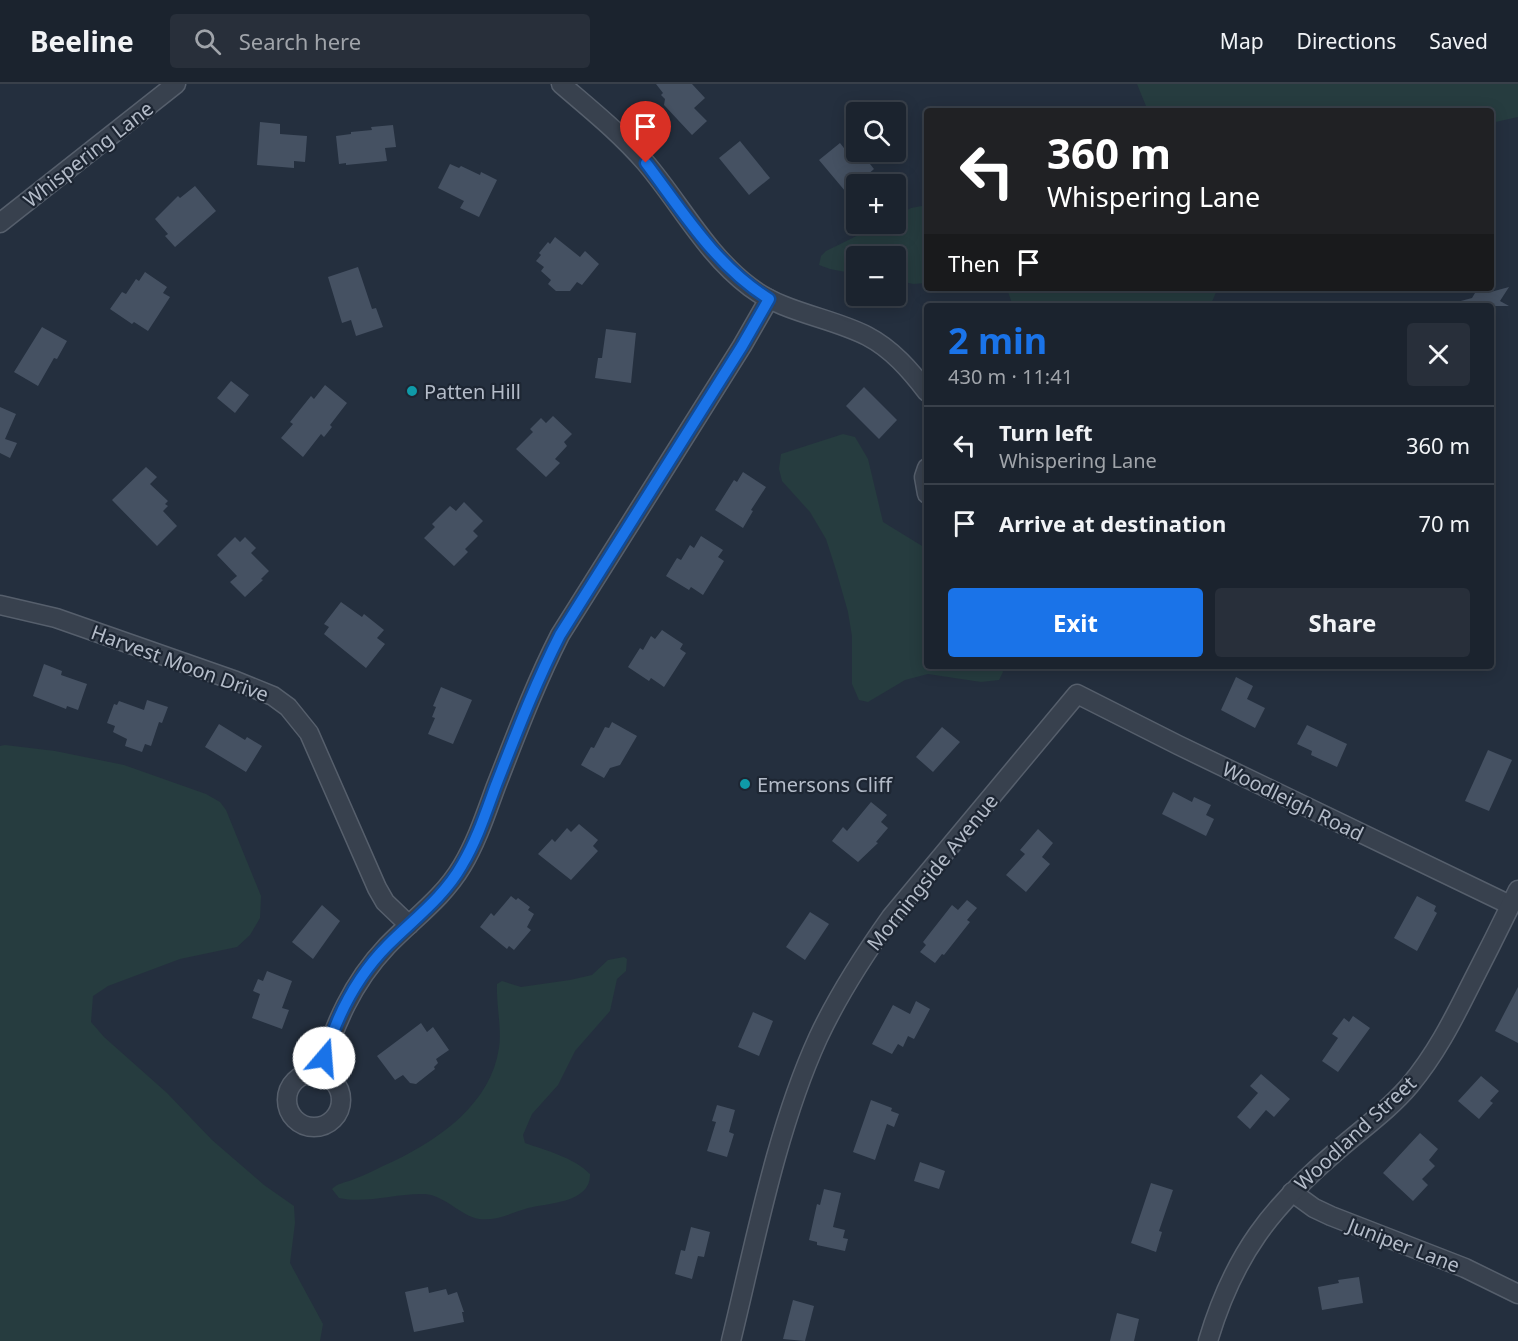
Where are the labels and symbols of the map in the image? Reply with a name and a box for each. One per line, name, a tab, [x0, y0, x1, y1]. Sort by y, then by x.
street label: Whispering Lane	[17, 95, 159, 213]
pin	[620, 101, 671, 163]
place label: Patten Hill	[424, 378, 521, 405]
marker: Patten Hill	[405, 384, 419, 398]
street label: Harvest Moon Drive	[87, 618, 273, 708]
street label: Woodleigh Road	[1218, 755, 1368, 847]
place label: Emersons Cliff	[757, 771, 893, 798]
marker: Emersons Cliff	[738, 777, 752, 791]
street label: Morningside Avenue	[860, 788, 1004, 956]
position arrow	[292, 1026, 356, 1090]
street label: Woodland Street	[1288, 1070, 1422, 1196]
street label: Juniper Lane	[1342, 1211, 1464, 1279]

